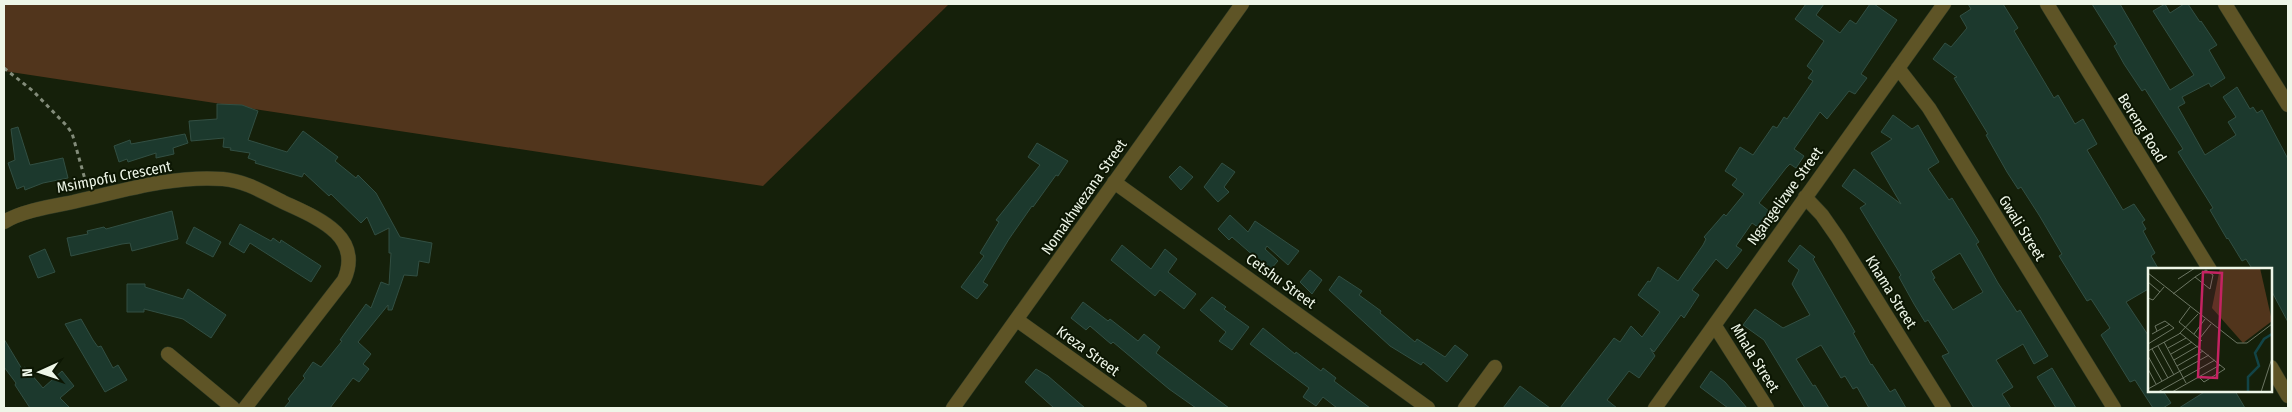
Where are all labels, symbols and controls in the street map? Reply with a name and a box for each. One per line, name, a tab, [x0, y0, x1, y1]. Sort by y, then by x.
street label: Bereng Road	[2114, 90, 2170, 166]
street label: Nomakhwezana Street	[1037, 136, 1131, 258]
street label: Ngangelizwe Street	[1743, 143, 1827, 248]
street label: Msimpofu Crescent	[55, 157, 173, 197]
street label: Gwali Street	[1995, 192, 2049, 264]
street label: Cetshu Street	[1242, 250, 1320, 312]
street label: Khama Street	[1862, 252, 1921, 332]
inset map	[2148, 268, 2272, 392]
street label: Mhala Street	[1727, 320, 1783, 396]
street label: Kreza Street	[1053, 322, 1123, 380]
north arrow	[15, 347, 65, 397]
text: N	[19, 368, 36, 377]

